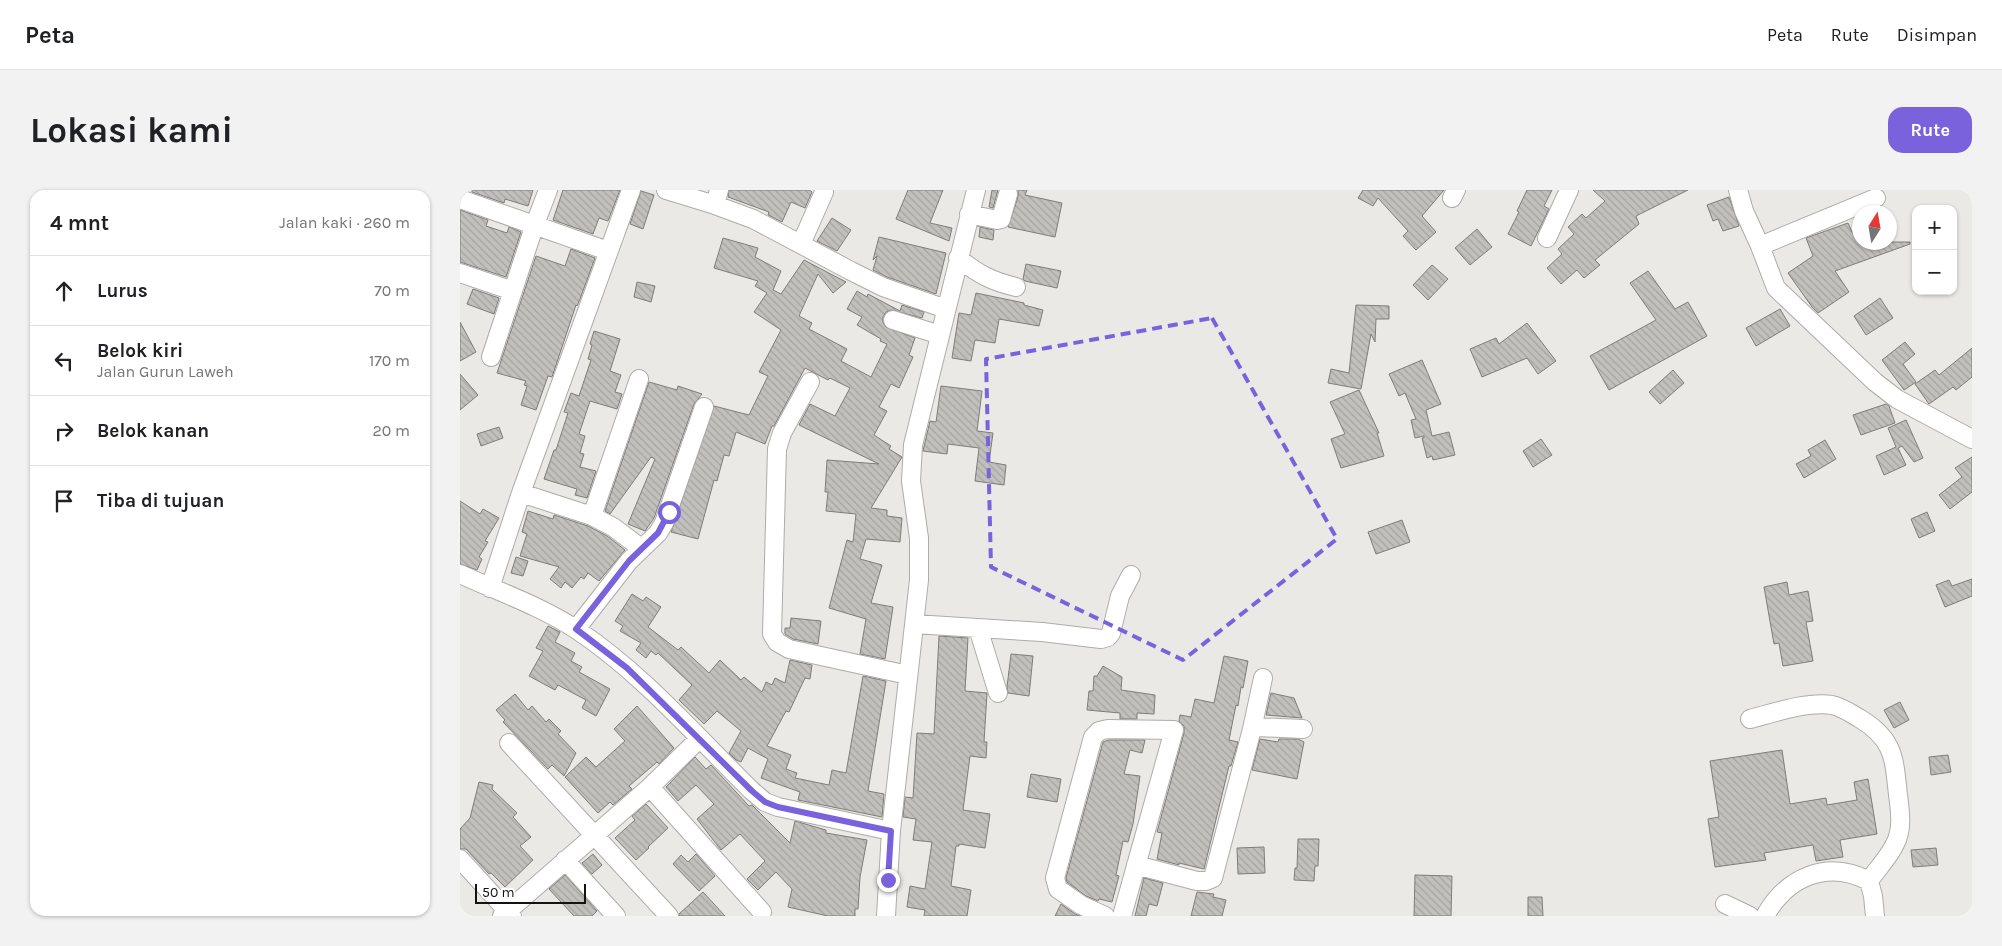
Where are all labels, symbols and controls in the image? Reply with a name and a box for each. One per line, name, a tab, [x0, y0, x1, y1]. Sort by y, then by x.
text: Peta	[25, 21, 75, 49]
text: Peta	[1767, 24, 1803, 46]
text: Rute	[1831, 24, 1869, 46]
text: Disimpan	[1897, 24, 1977, 46]
button: Rute	[1888, 107, 1972, 153]
text: Lokasi kami	[30, 110, 233, 151]
north arrow	[1852, 205, 1897, 250]
map controls	[1912, 205, 1957, 295]
button: +	[1912, 205, 1957, 250]
text: 4 mnt	[50, 211, 109, 235]
text: Jalan kaki · 260 m	[279, 213, 410, 232]
button: −	[1912, 250, 1957, 295]
icon: ahead	[50, 277, 78, 305]
text: Lurus	[97, 280, 148, 302]
text: 70 m	[374, 281, 410, 300]
text: Belok kiri	[97, 340, 183, 362]
icon: left	[50, 347, 78, 375]
text: 170 m	[369, 351, 410, 370]
text: Jalan Gurun Laweh	[97, 362, 234, 381]
icon: right	[50, 417, 78, 445]
text: Belok kanan	[97, 420, 209, 442]
text: 20 m	[372, 421, 410, 440]
icon: arrive	[50, 487, 78, 515]
text: Tiba di tujuan	[97, 490, 224, 512]
route start	[658, 501, 681, 524]
route end	[877, 869, 900, 892]
scale bar	[475, 881, 586, 904]
text: 50 m	[482, 884, 515, 901]

